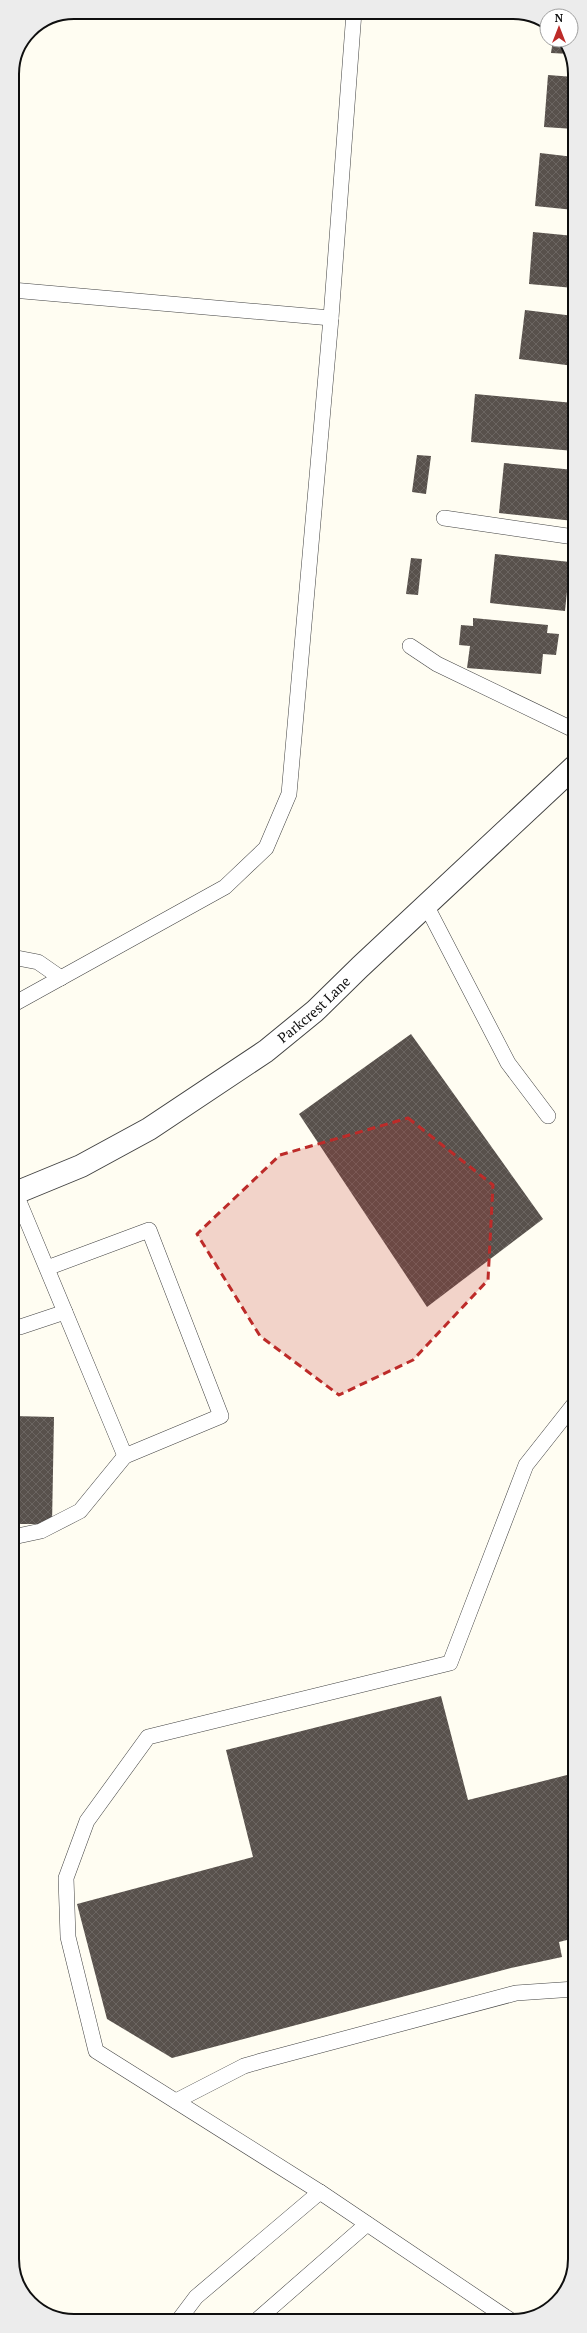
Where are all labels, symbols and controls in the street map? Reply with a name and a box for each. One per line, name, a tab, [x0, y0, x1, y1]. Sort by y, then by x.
north arrow	[539, 8, 579, 48]
text: N	[555, 11, 564, 25]
street label: Parkcrest Lane	[273, 972, 354, 1047]

